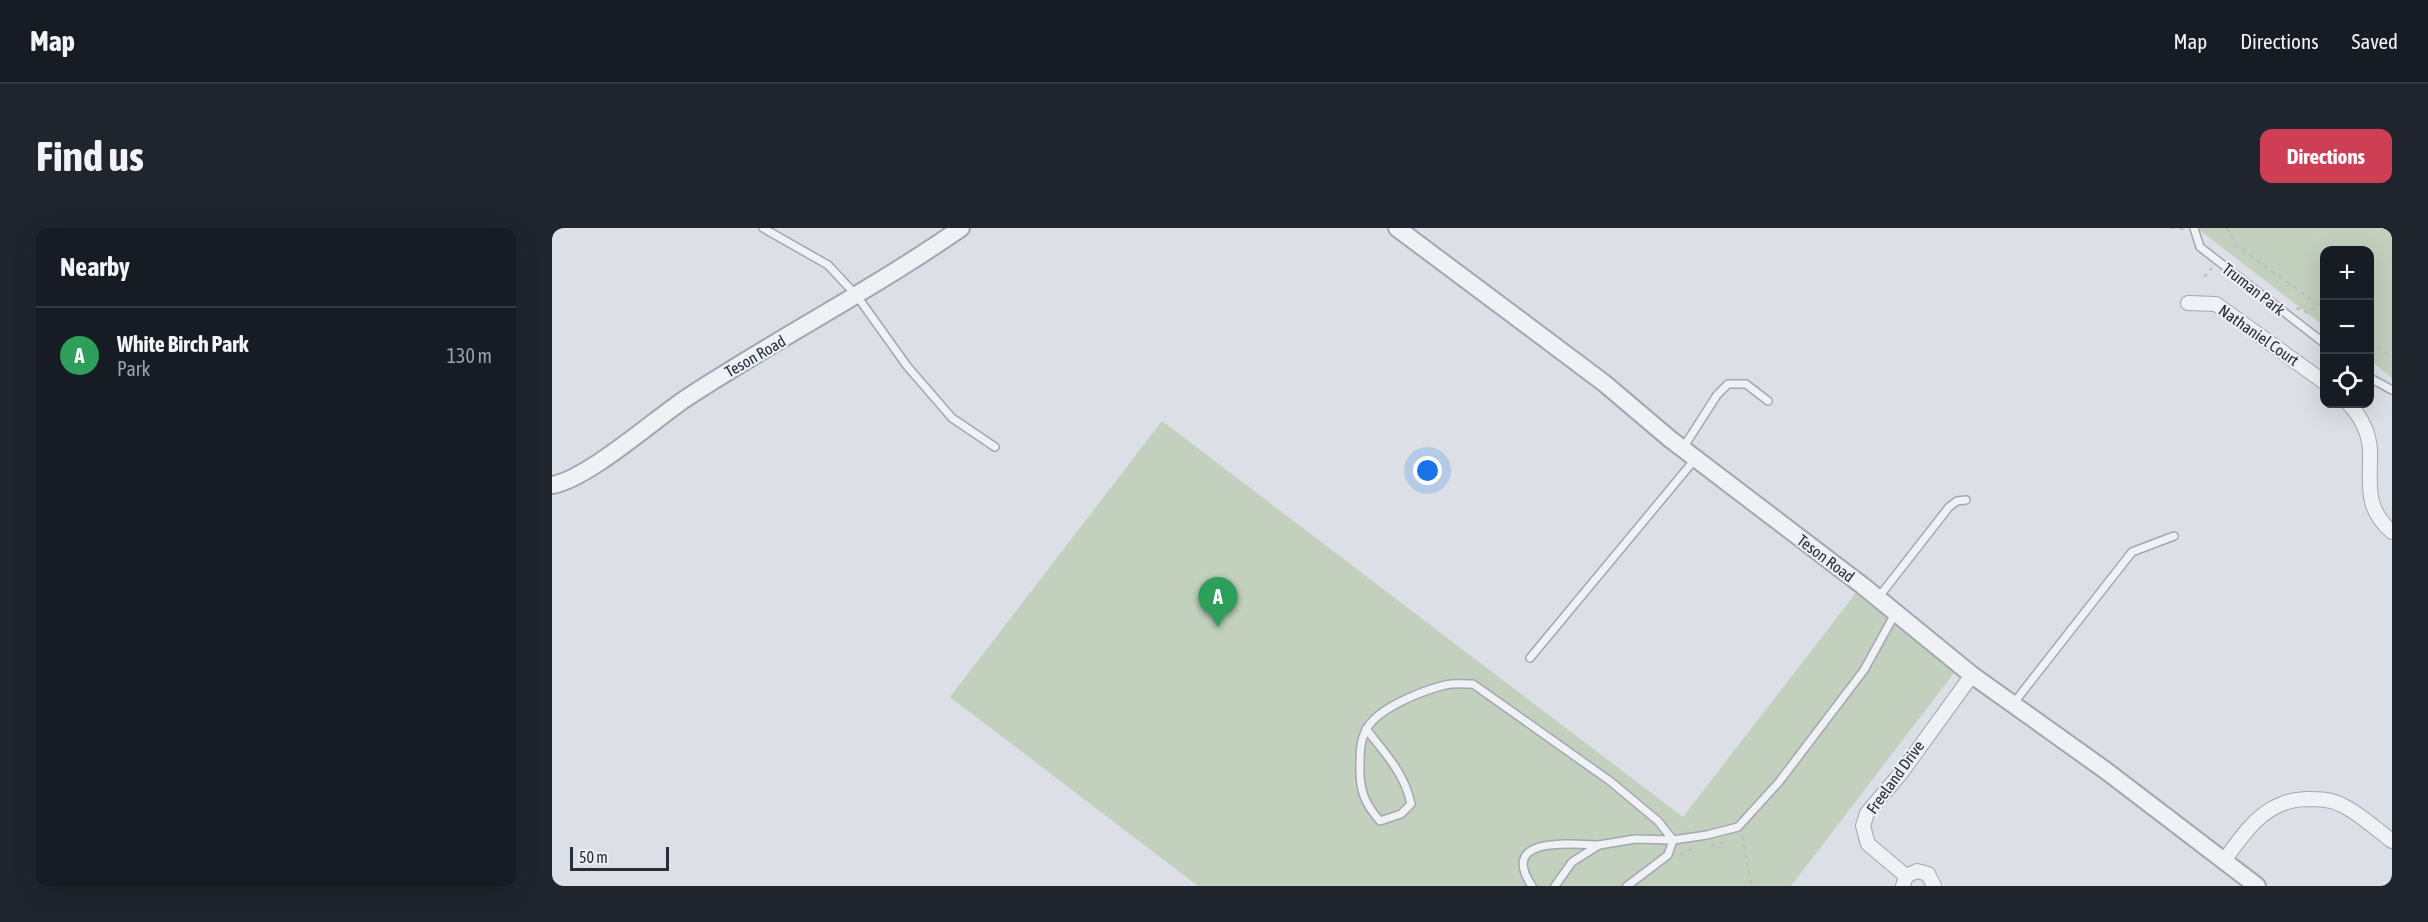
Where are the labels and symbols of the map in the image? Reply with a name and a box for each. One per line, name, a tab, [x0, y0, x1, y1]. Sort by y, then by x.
street label: Truman Park	[2219, 259, 2289, 319]
street label: Nathaniel Court	[2216, 301, 2303, 369]
street label: Teson Road	[721, 331, 789, 381]
your location	[1413, 456, 1442, 485]
street label: Teson Road	[1794, 531, 1858, 585]
pin: A	[1198, 578, 1238, 627]
street label: Freeland Drive	[1863, 737, 1927, 817]
scale bar	[570, 844, 669, 872]

